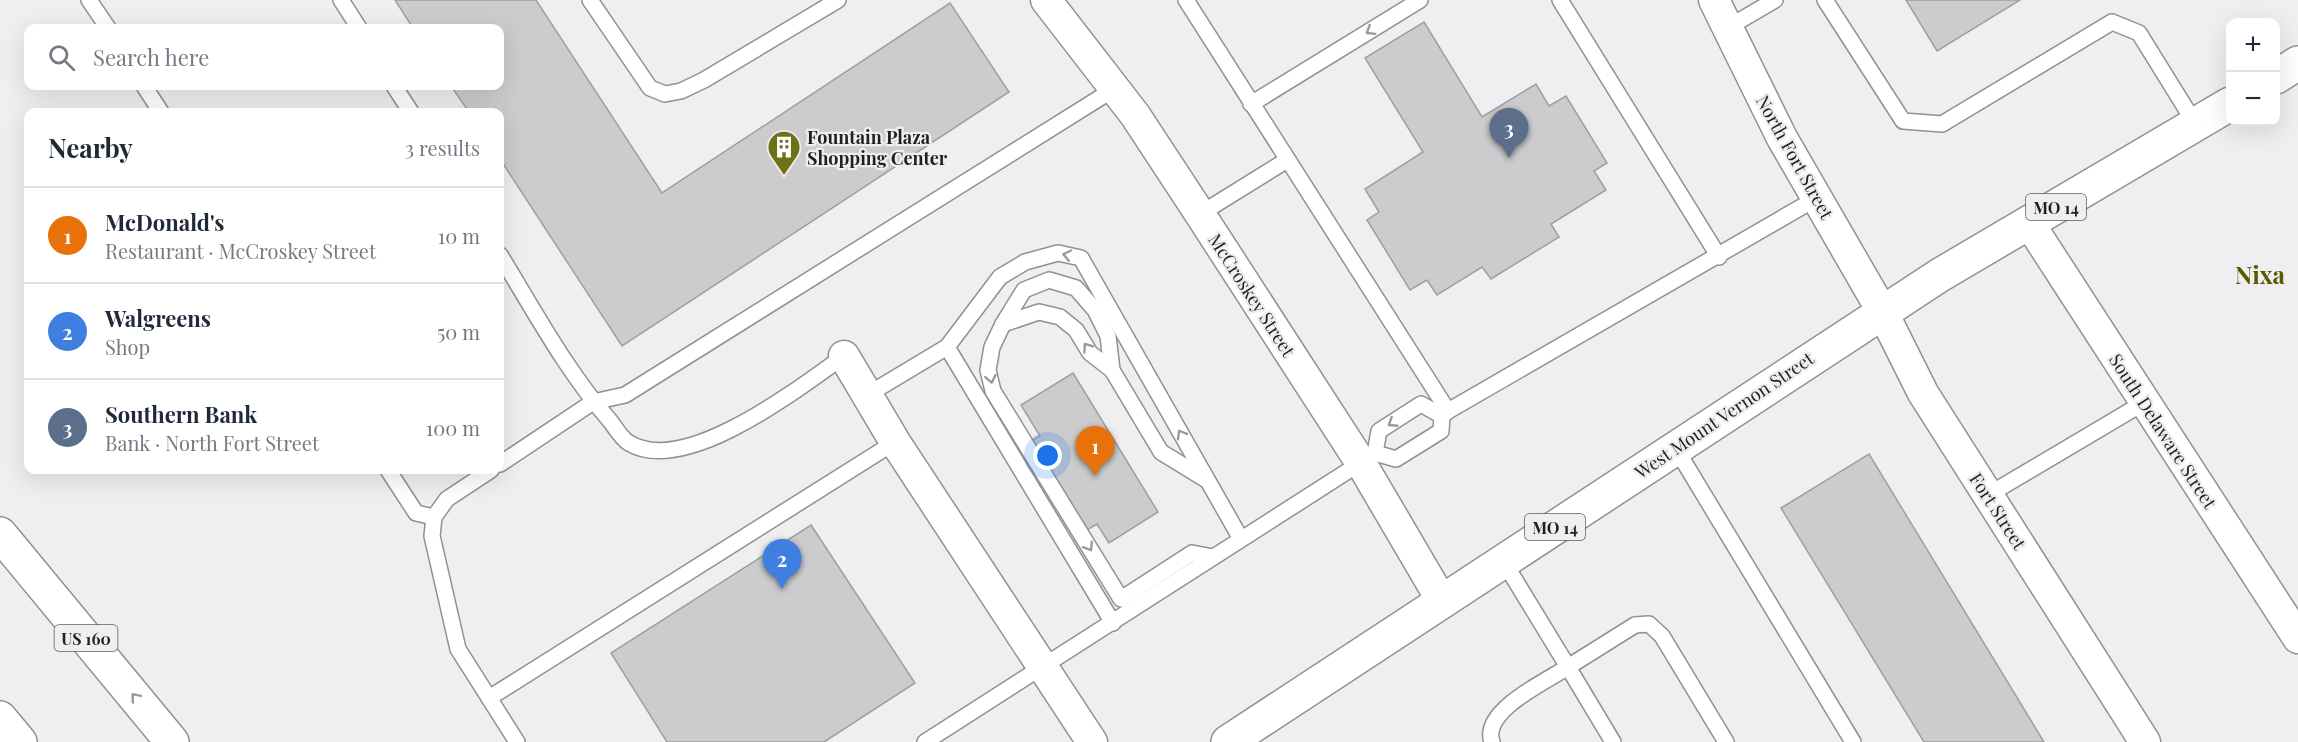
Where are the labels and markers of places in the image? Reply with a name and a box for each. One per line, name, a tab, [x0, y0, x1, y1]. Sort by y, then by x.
pin: 3	[1490, 108, 1528, 158]
place label: Fountain Plaza Shopping Center	[807, 125, 948, 170]
building icon: Fountain Plaza Shopping Center	[766, 129, 802, 176]
pin: 1	[1076, 426, 1114, 476]
pin: 2	[762, 540, 802, 589]

